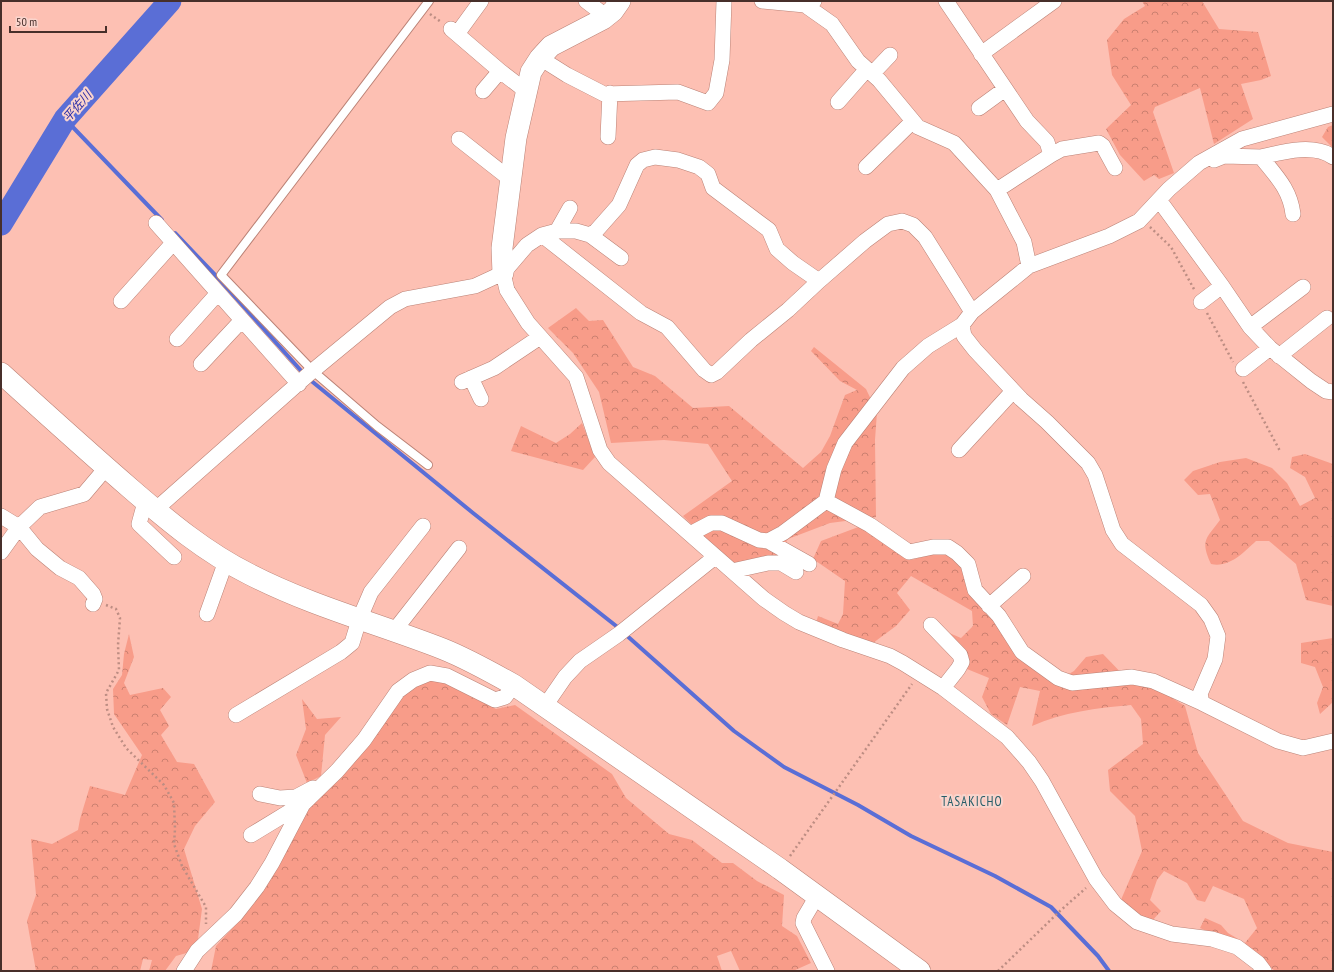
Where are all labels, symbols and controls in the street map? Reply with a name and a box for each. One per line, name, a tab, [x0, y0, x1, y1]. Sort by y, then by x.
scale bar	[10, 8, 106, 34]
text: 50 m	[16, 14, 37, 29]
water label: 平佐川	[60, 86, 96, 125]
district label: TASAKICHO	[941, 793, 1003, 810]

